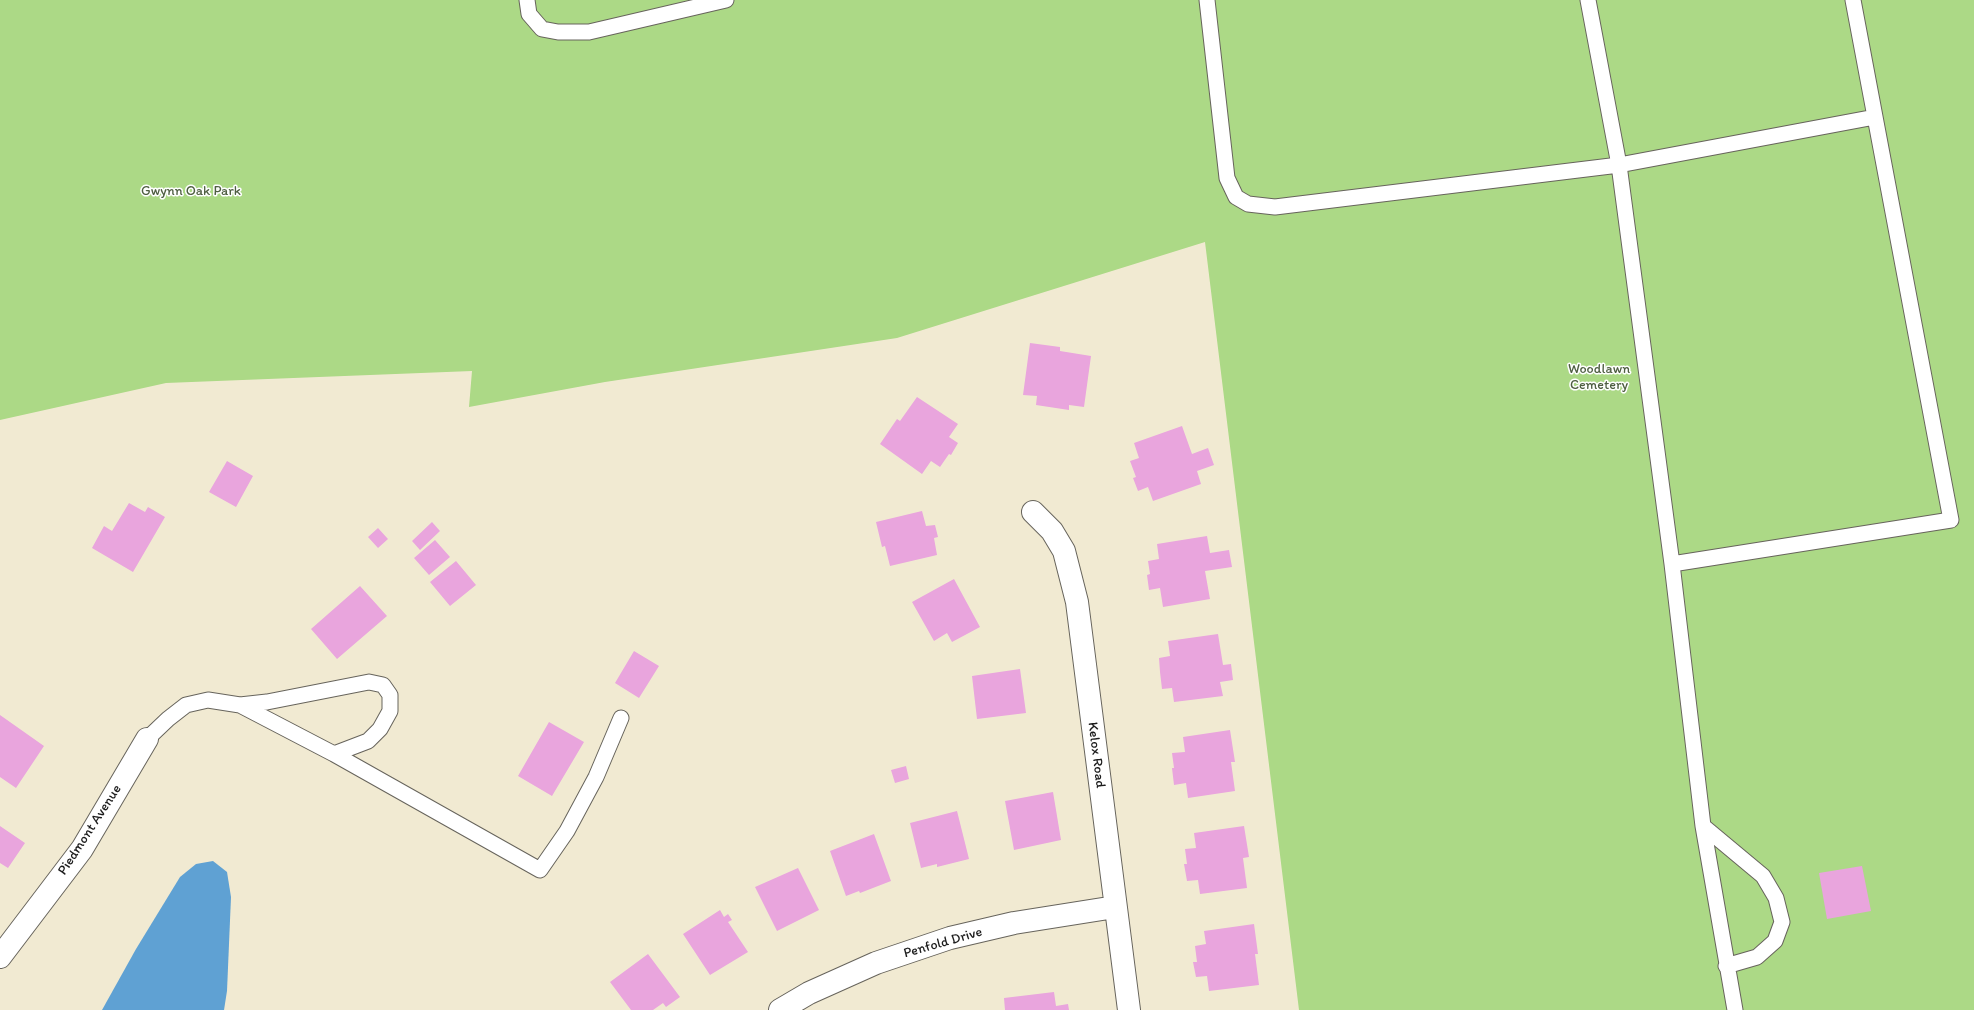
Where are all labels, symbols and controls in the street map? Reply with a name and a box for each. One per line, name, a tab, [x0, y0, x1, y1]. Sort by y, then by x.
park label: Gwynn Oak Park	[141, 183, 241, 199]
park label: Woodlawn Cemetery	[1568, 361, 1630, 394]
street label: Kelox Road	[1084, 721, 1108, 789]
street label: Piedmont Avenue	[55, 782, 125, 878]
street label: Penfold Drive	[902, 924, 984, 962]

